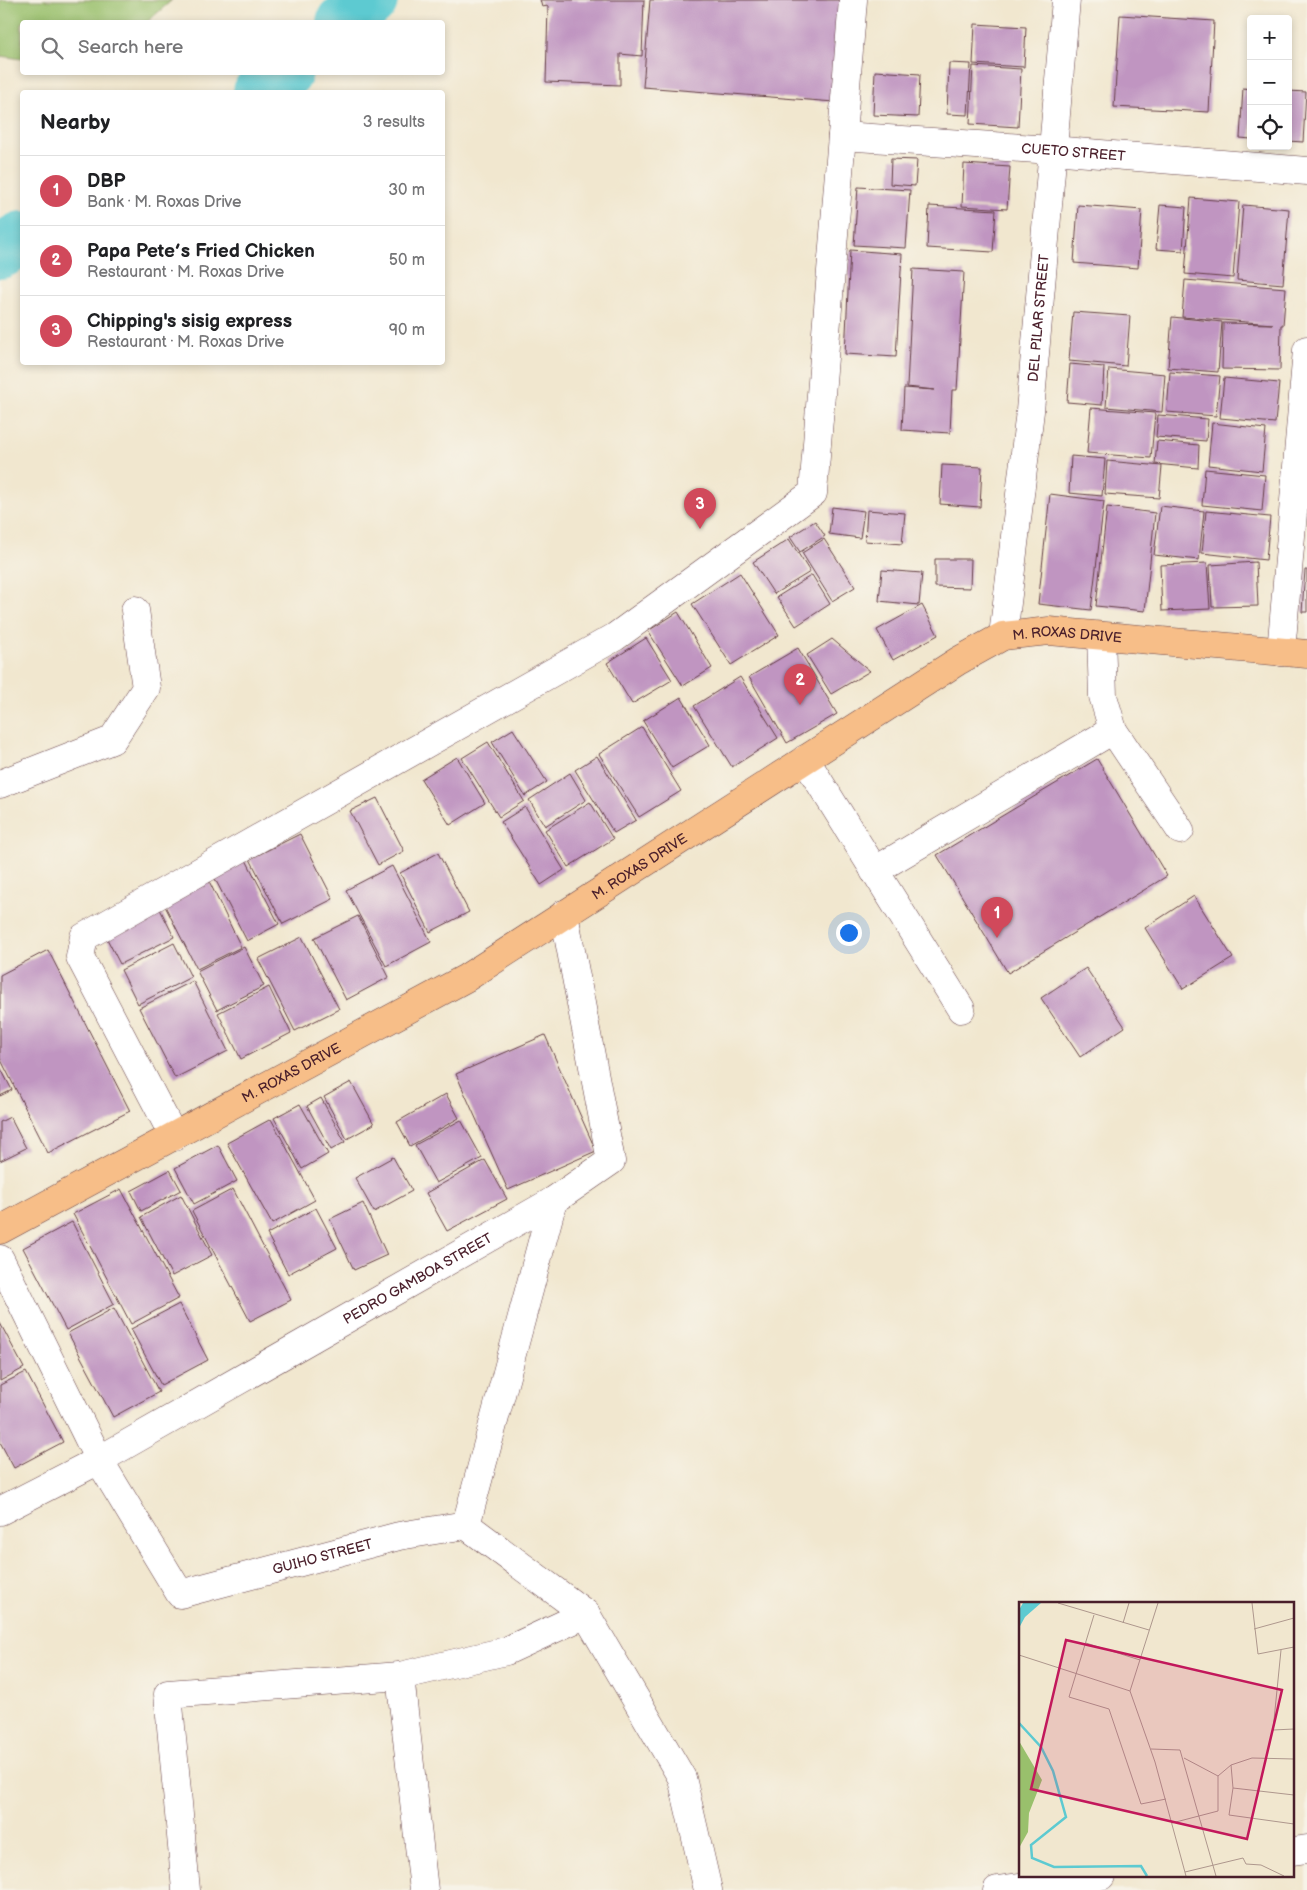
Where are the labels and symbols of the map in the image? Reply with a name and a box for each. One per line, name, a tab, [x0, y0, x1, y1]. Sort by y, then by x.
street label: CUETO STREET	[1021, 140, 1127, 165]
street label: DEL PILAR STREET	[1025, 253, 1053, 383]
pin: 3	[684, 488, 716, 529]
street label: M. ROXAS DRIVE	[1012, 623, 1123, 646]
pin: 2	[784, 664, 816, 705]
street label: M. ROXAS DRIVE	[589, 830, 690, 904]
pin: 1	[981, 897, 1013, 938]
your location	[836, 920, 862, 946]
street label: M. ROXAS DRIVE	[239, 1039, 344, 1107]
street label: PEDRO GAMBOA STREET	[340, 1229, 496, 1328]
street label: GUIHO STREET	[271, 1535, 375, 1578]
inset map	[1019, 1602, 1294, 1878]

